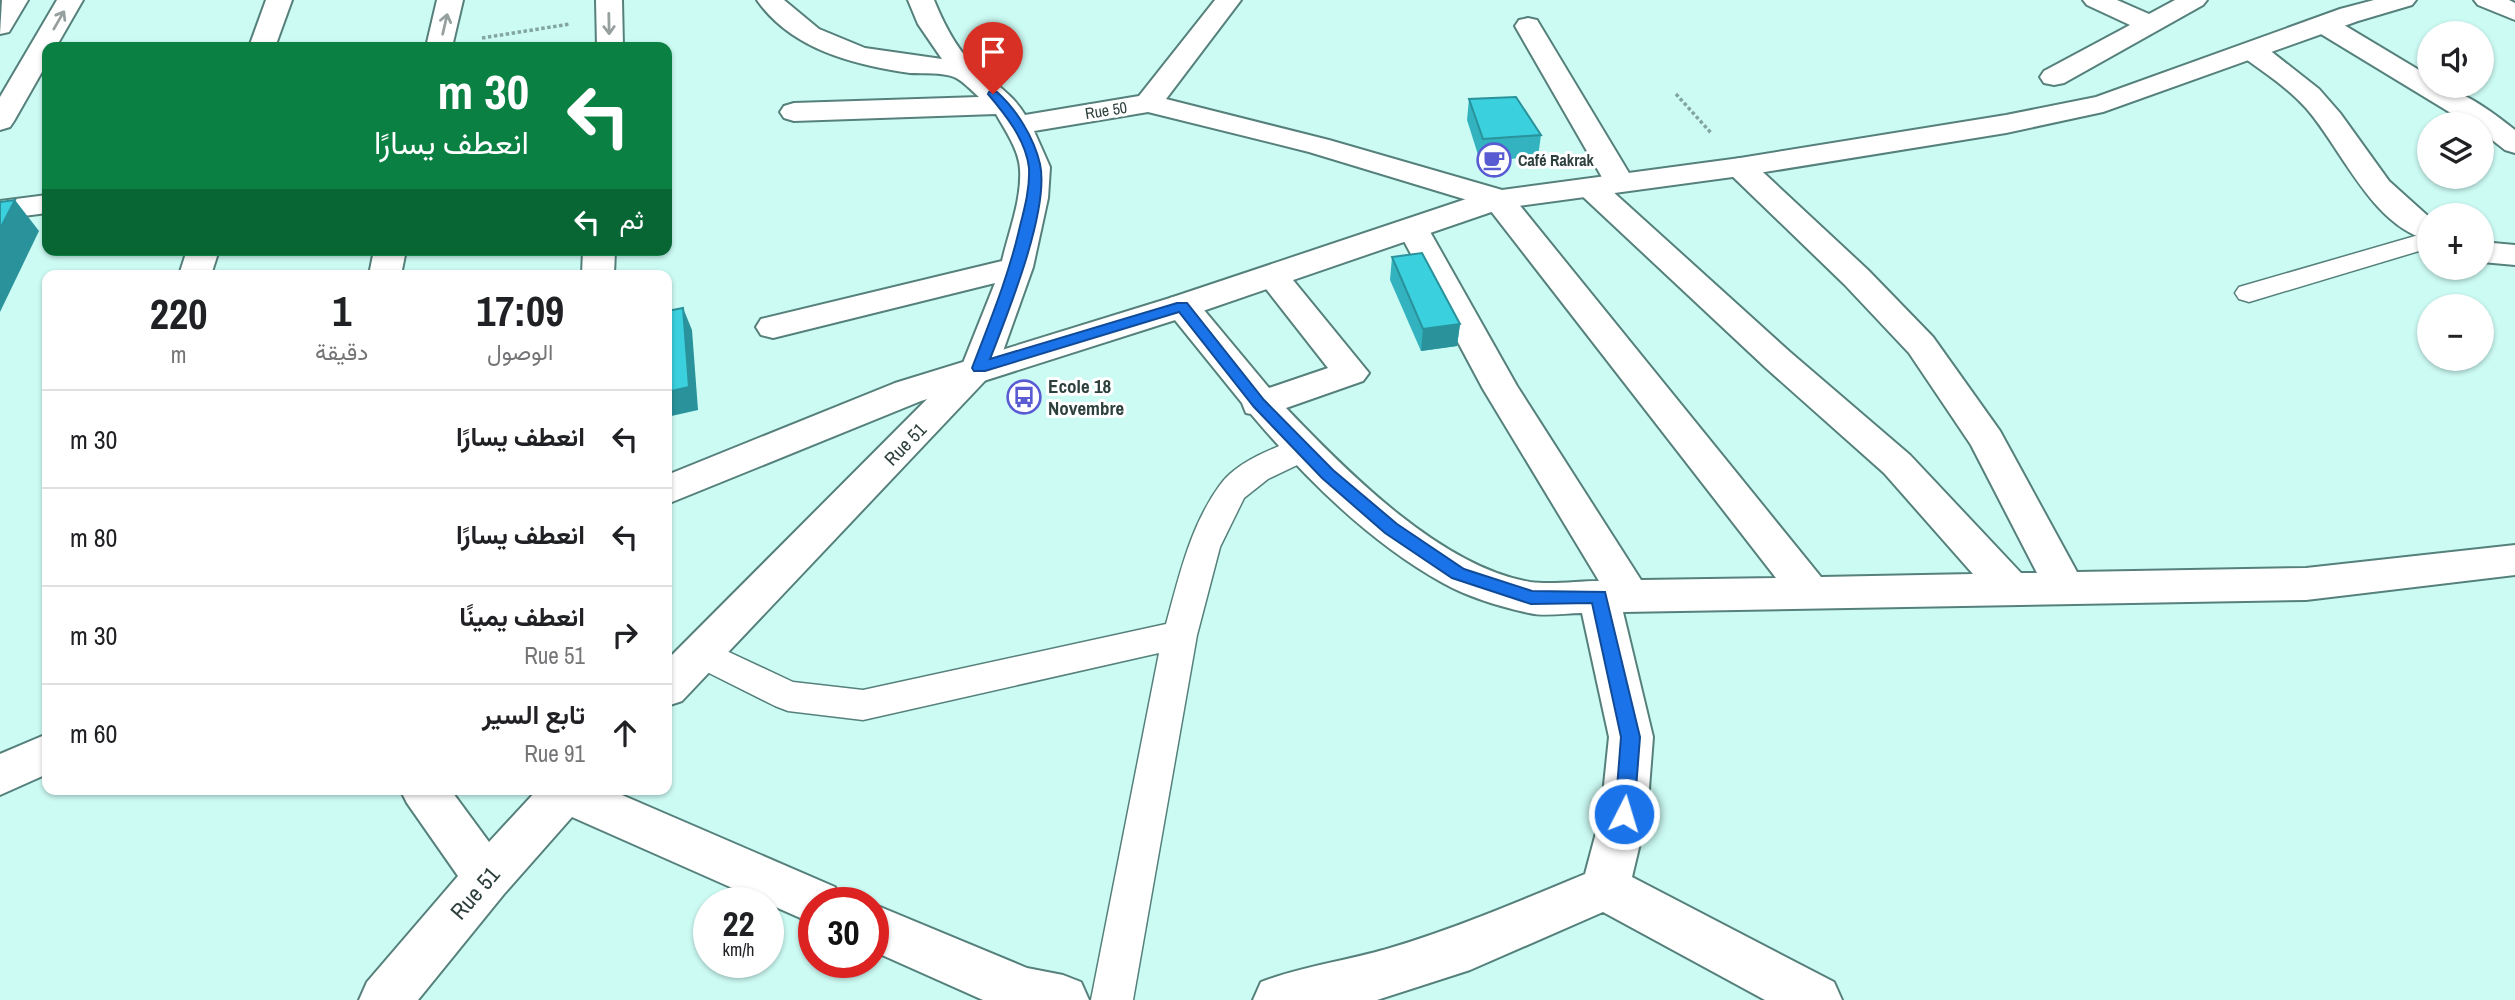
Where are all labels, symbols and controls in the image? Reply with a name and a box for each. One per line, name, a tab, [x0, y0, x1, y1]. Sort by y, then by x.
one-way arrow	[52, 10, 66, 30]
one-way arrow	[602, 12, 616, 35]
one-way arrow	[438, 13, 452, 36]
map controls	[2417, 21, 2494, 371]
button: sound	[2417, 21, 2494, 98]
pin	[963, 22, 1023, 94]
icon: arrive	[974, 33, 1012, 71]
text: 30 m	[437, 58, 529, 124]
icon: left	[553, 70, 644, 161]
street label: Rue 50	[1083, 96, 1129, 124]
button: layers	[2417, 112, 2494, 189]
text: انعطف يسارًا	[374, 121, 529, 164]
cafe icon: Café Rakrak	[1475, 141, 1513, 179]
place label: Café Rakrak	[1518, 149, 1595, 171]
text: ثم	[620, 202, 644, 237]
icon: left	[568, 203, 606, 241]
button: +	[2417, 203, 2494, 280]
text: 1	[332, 283, 351, 339]
text: 17:09	[476, 283, 564, 339]
text: 220	[150, 286, 207, 342]
button: −	[2417, 294, 2494, 371]
text: دقيقة	[315, 336, 368, 367]
text: الوصول	[487, 336, 553, 367]
text: m	[171, 339, 186, 370]
place label: Ecole 18 Novembre	[1048, 373, 1125, 421]
bus stop icon: Ecole 18 Novembre	[1005, 378, 1043, 416]
street label: Rue 51	[878, 417, 932, 471]
text: انعطف يسارًا	[456, 419, 585, 454]
icon: left	[606, 420, 644, 458]
text: 30 m	[70, 422, 117, 457]
text: انعطف يسارًا	[456, 517, 585, 552]
icon: left	[606, 518, 644, 556]
text: 80 m	[70, 520, 117, 555]
text: انعطف يمينًا	[459, 599, 585, 634]
icon: right	[606, 616, 644, 654]
text: 30 m	[70, 618, 117, 653]
text: Rue 51	[524, 640, 585, 671]
text: تابع السير	[482, 697, 585, 732]
icon: ahead	[606, 714, 644, 752]
text: 60 m	[70, 716, 117, 751]
text: Rue 91	[524, 738, 585, 769]
position arrow	[1587, 777, 1661, 851]
street label: Rue 51	[443, 859, 507, 926]
speed limit sign: 30	[798, 887, 889, 978]
text: 22	[723, 900, 754, 947]
text: km/h	[723, 937, 755, 962]

